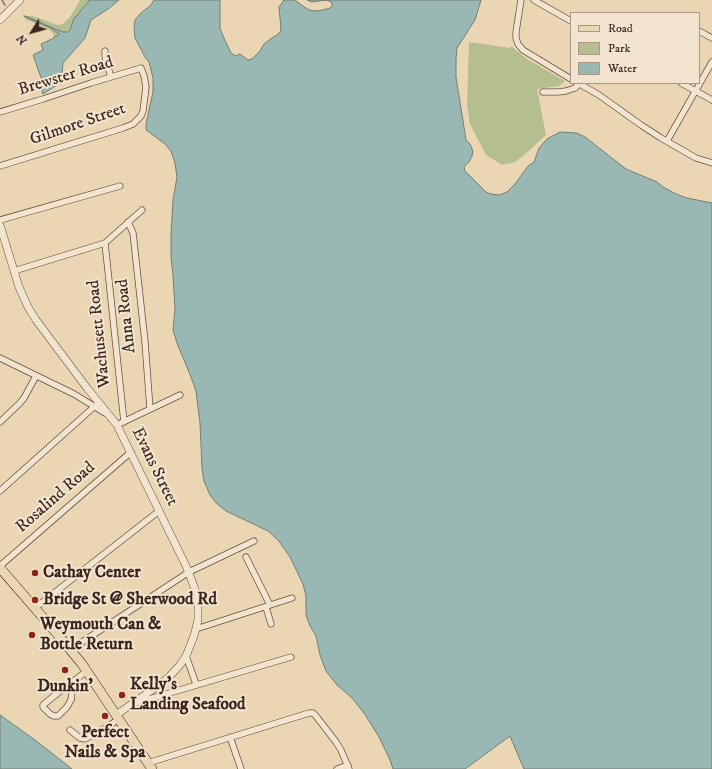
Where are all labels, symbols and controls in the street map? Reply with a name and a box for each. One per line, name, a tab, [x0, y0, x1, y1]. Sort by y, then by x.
north arrow	[12, 12, 52, 52]
legend	[570, 12, 700, 84]
text: Road	[608, 21, 633, 36]
text: N	[14, 31, 31, 47]
text: Park	[608, 41, 630, 56]
street label: Brewster Road	[16, 53, 116, 101]
text: Water	[608, 61, 637, 76]
street label: Gilmore Street	[28, 99, 128, 151]
street label: Anna Road	[113, 278, 141, 354]
street label: Wachusett Road	[84, 279, 116, 389]
street label: Evans Street	[126, 424, 182, 510]
street label: Rosalind Road	[12, 458, 100, 538]
place label: Cathay Center	[43, 563, 141, 583]
marker: Cathay Center	[30, 568, 40, 578]
place label: Bridge St @ Sherwood Rd	[43, 590, 217, 610]
marker: Bridge St @ Sherwood Rd	[30, 595, 40, 605]
place label: Weymouth Can & Bottle Return	[40, 615, 161, 655]
marker: Weymouth Can & Bottle Return	[27, 630, 37, 640]
marker: Dunkin'	[60, 665, 70, 675]
place label: Kelly's Landing Seafood	[130, 675, 246, 715]
place label: Dunkin'	[37, 677, 93, 697]
marker: Kelly's Landing Seafood	[117, 690, 127, 700]
marker: Perfect Nails & Spa	[100, 711, 110, 721]
place label: Perfect Nails & Spa	[65, 723, 145, 763]

